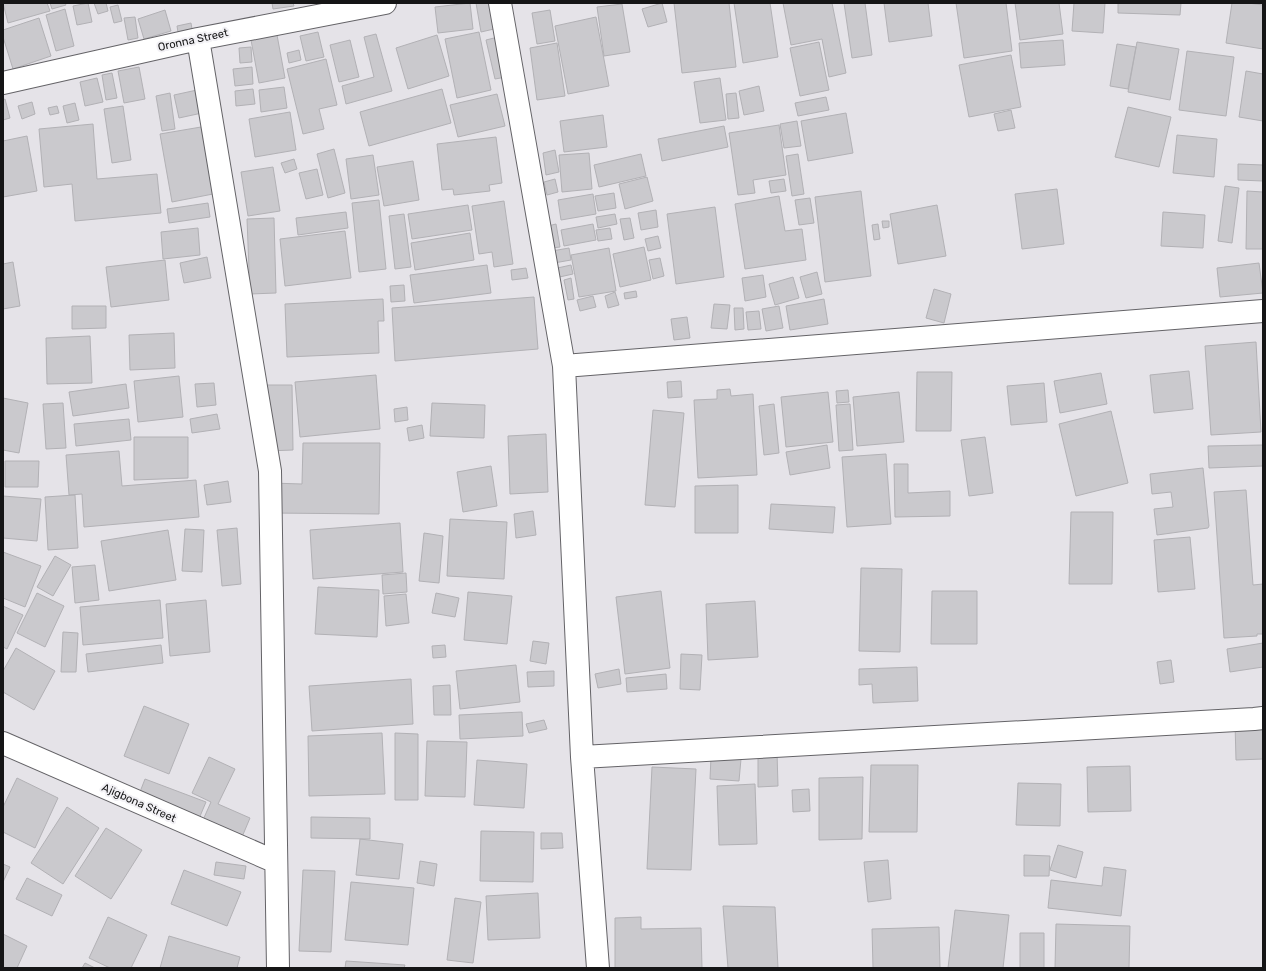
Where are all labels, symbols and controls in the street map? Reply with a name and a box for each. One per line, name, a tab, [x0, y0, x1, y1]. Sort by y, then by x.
street label: Oronna Street	[157, 26, 230, 54]
street label: Ajigbona Street	[100, 781, 179, 825]

